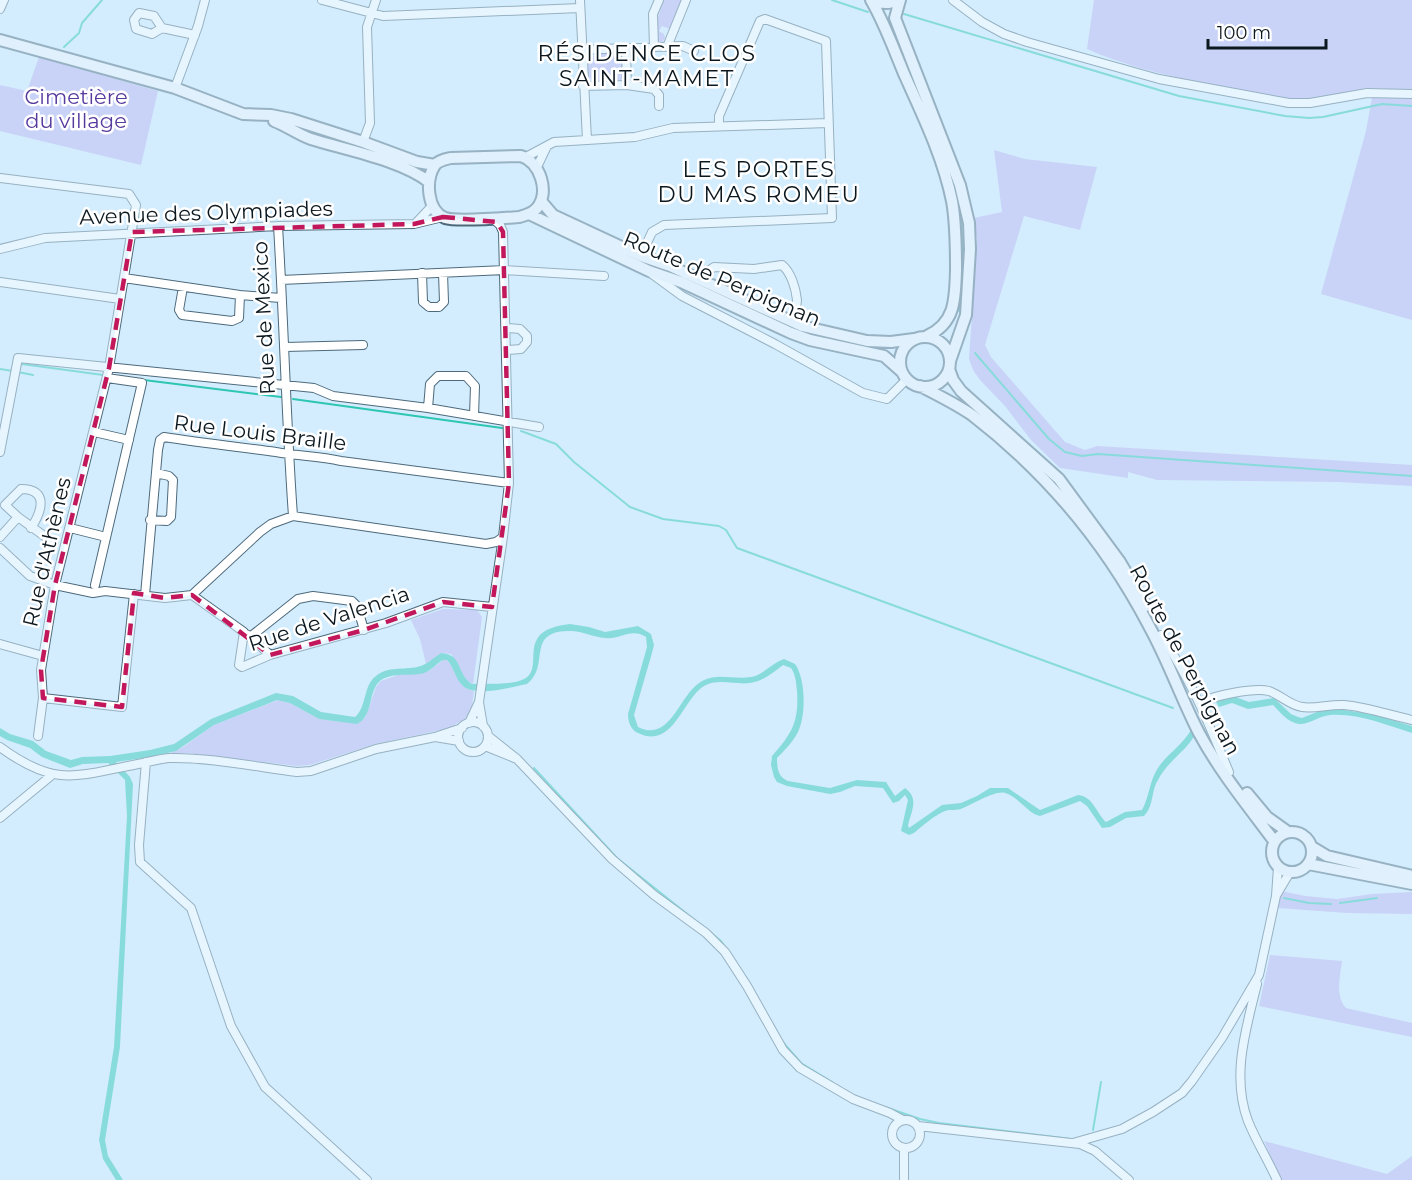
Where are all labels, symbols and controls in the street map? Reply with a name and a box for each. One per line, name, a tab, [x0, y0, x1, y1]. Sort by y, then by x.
scale bar	[1208, 12, 1326, 50]
text: 100 m	[1217, 22, 1271, 44]
district label: RÉSIDENCE CLOS SAINT-MAMET	[538, 40, 756, 92]
park label: Cimetière du village	[24, 84, 128, 133]
district label: LES PORTES DU MAS ROMEU	[658, 156, 860, 208]
street label: Avenue des Olympiades	[79, 196, 333, 229]
street label: Route de Perpignan	[620, 226, 825, 331]
street label: Rue de Mexico	[247, 240, 280, 396]
street label: Rue Louis Braille	[172, 410, 348, 456]
street label: Rue d'Athènes	[17, 475, 76, 629]
street label: Route de Perpignan	[1125, 560, 1246, 759]
street label: Rue de Valencia	[245, 581, 413, 656]

